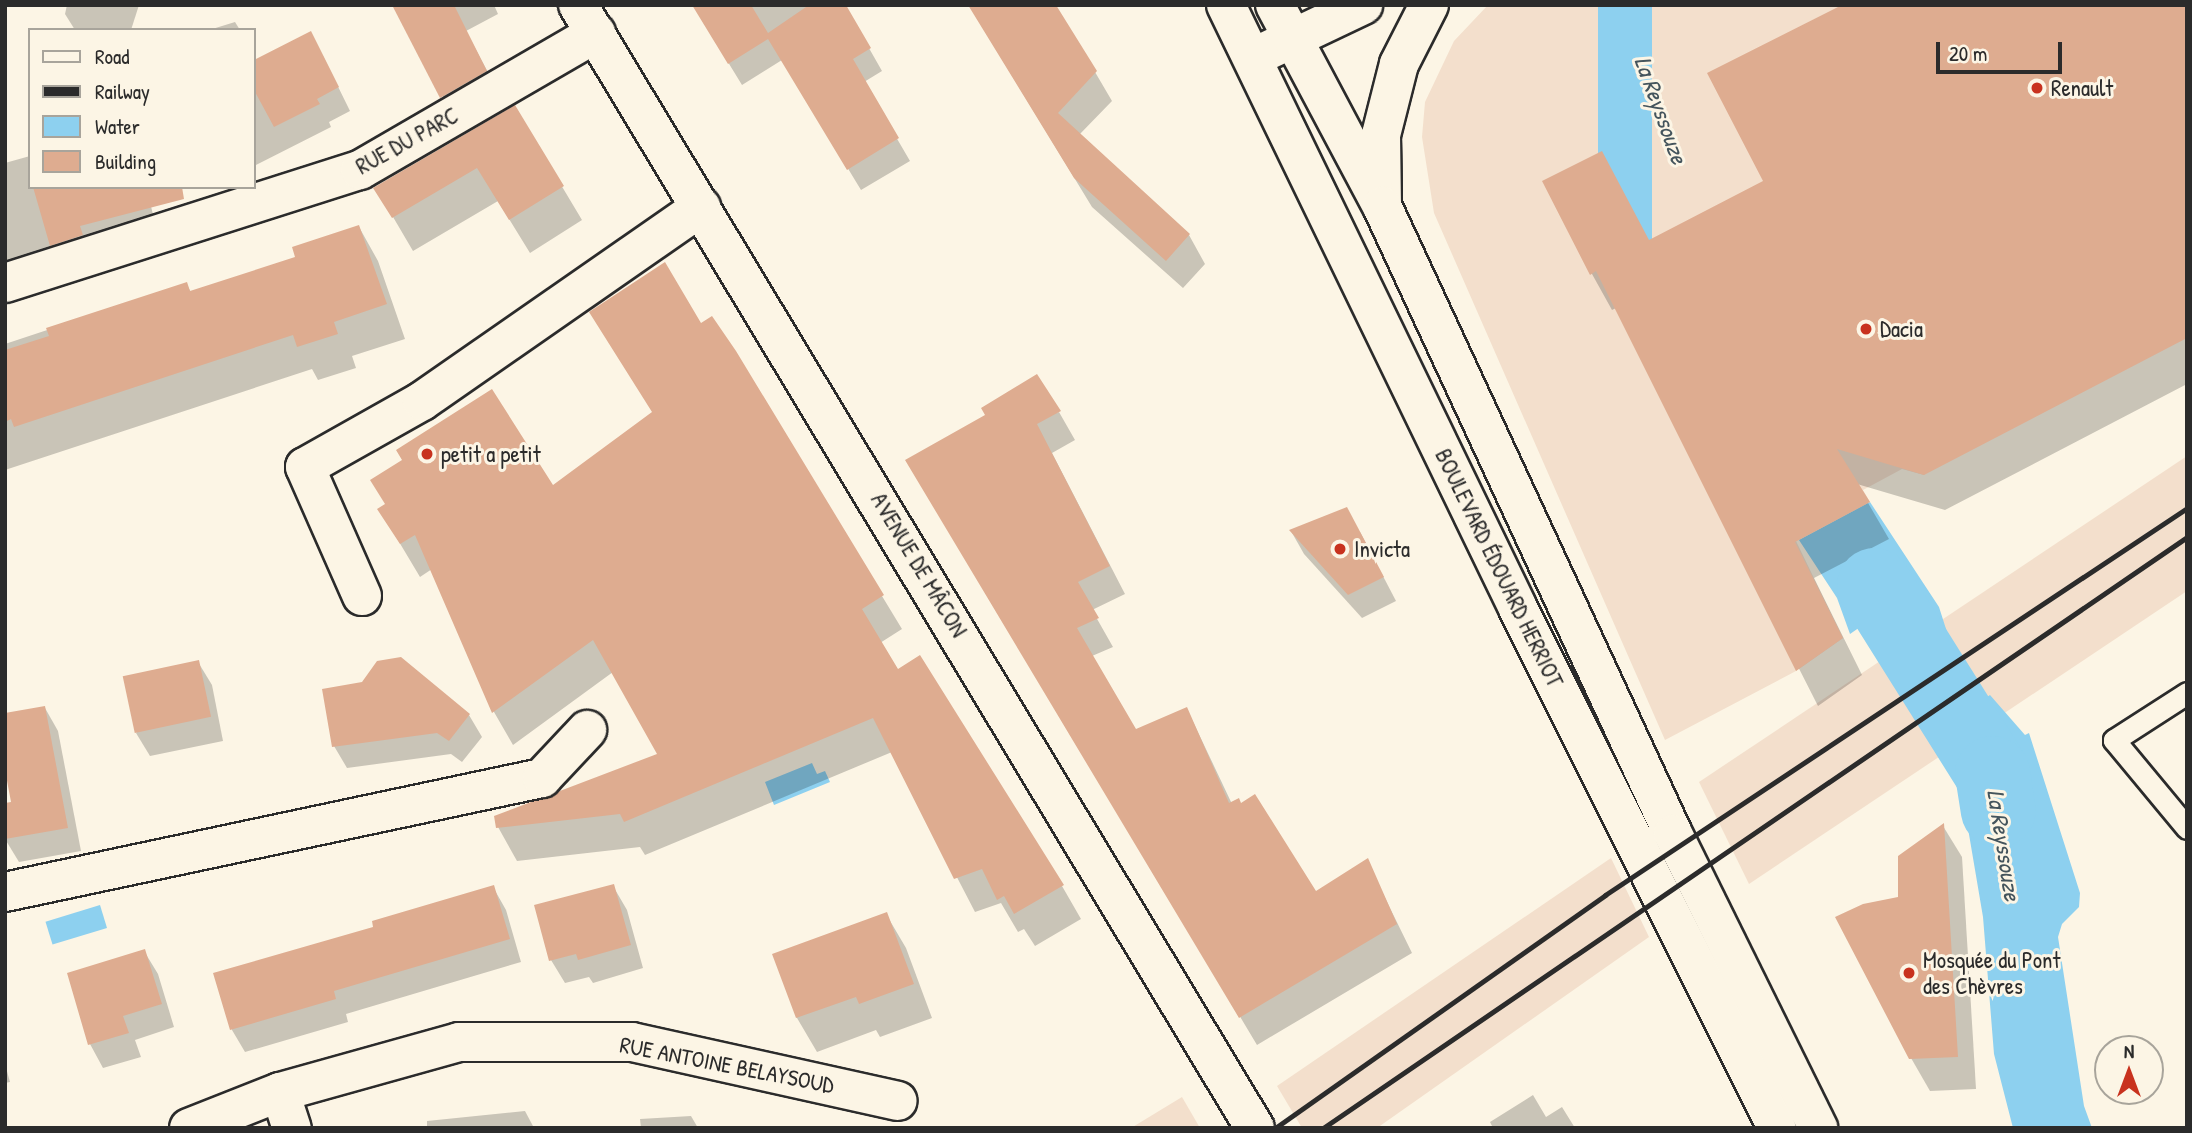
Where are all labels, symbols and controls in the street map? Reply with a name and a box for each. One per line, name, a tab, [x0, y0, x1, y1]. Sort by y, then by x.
legend	[28, 28, 256, 189]
scale bar	[1940, 28, 2066, 72]
text: 20 m	[1949, 39, 1987, 68]
text: Road	[95, 42, 129, 71]
water label: La Reyssouze	[1628, 52, 1694, 168]
place label: Renault	[2051, 74, 2113, 102]
text: Railway	[95, 77, 150, 106]
marker: Renault	[2029, 80, 2045, 96]
street label: RUE DU PARC	[351, 102, 463, 180]
text: Water	[95, 112, 140, 141]
text: Building	[95, 147, 156, 176]
place label: Dacia	[1880, 315, 1923, 343]
marker: Dacia	[1858, 321, 1874, 337]
place label: petit a petit	[441, 440, 541, 468]
street label: BOULEVARD ÉDOUARD HERRIOT	[1429, 444, 1569, 692]
marker: petit a petit	[419, 446, 435, 462]
street label: AVENUE DE MÂCON	[865, 488, 973, 642]
place label: Invicta	[1354, 535, 1410, 563]
marker: Invicta	[1332, 541, 1348, 557]
water label: La Reyssouze	[1981, 787, 2027, 903]
place label: Mosquée du Pont des Chèvres	[1923, 946, 2060, 1000]
marker: Mosquée du Pont des Chèvres	[1901, 965, 1917, 981]
street label: RUE ANTOINE BELAYSOUD	[618, 1031, 836, 1099]
north arrow	[2094, 1035, 2164, 1105]
text: N	[2124, 1038, 2134, 1064]

